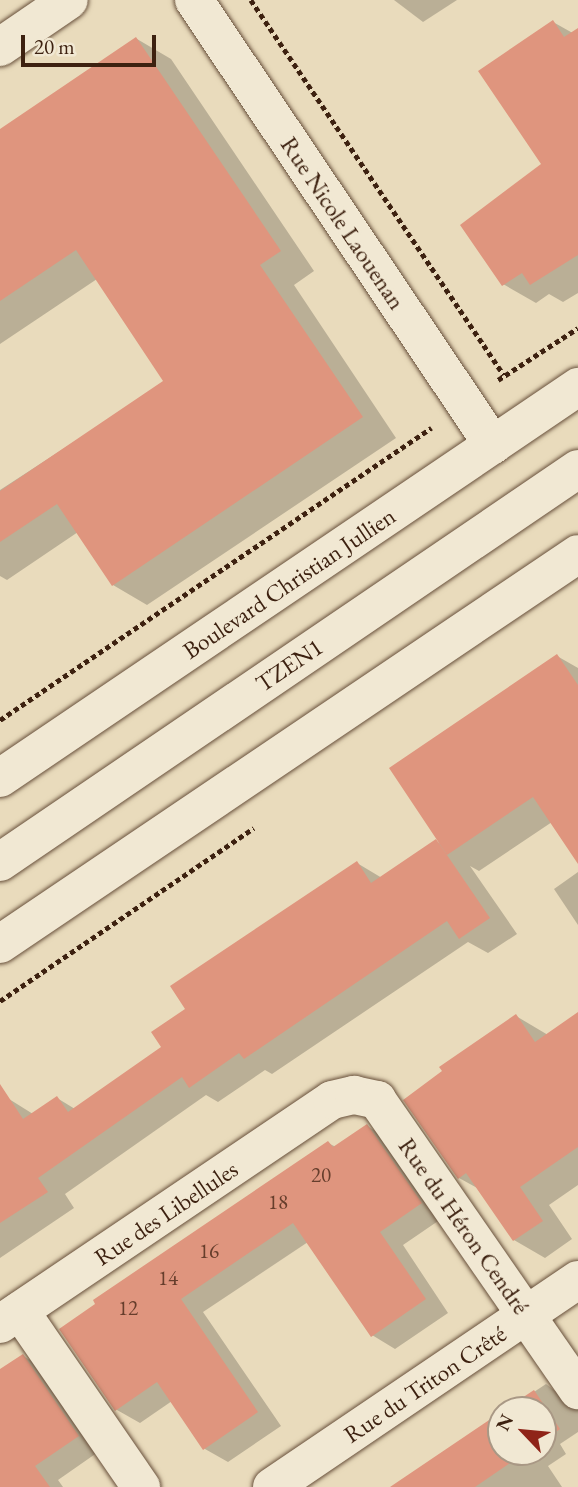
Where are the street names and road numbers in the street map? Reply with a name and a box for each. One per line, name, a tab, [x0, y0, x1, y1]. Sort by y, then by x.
street label: Rue Nicole Laouenan	[275, 131, 411, 315]
street label: Boulevard Christian Jullien	[177, 501, 401, 665]
street label: TZEN1	[250, 632, 328, 698]
street label: Rue du Héron Cendré	[392, 1132, 536, 1320]
street label: Rue des Libellules	[89, 1154, 243, 1272]
street label: Rue du Triton Crêté	[338, 1319, 512, 1449]

